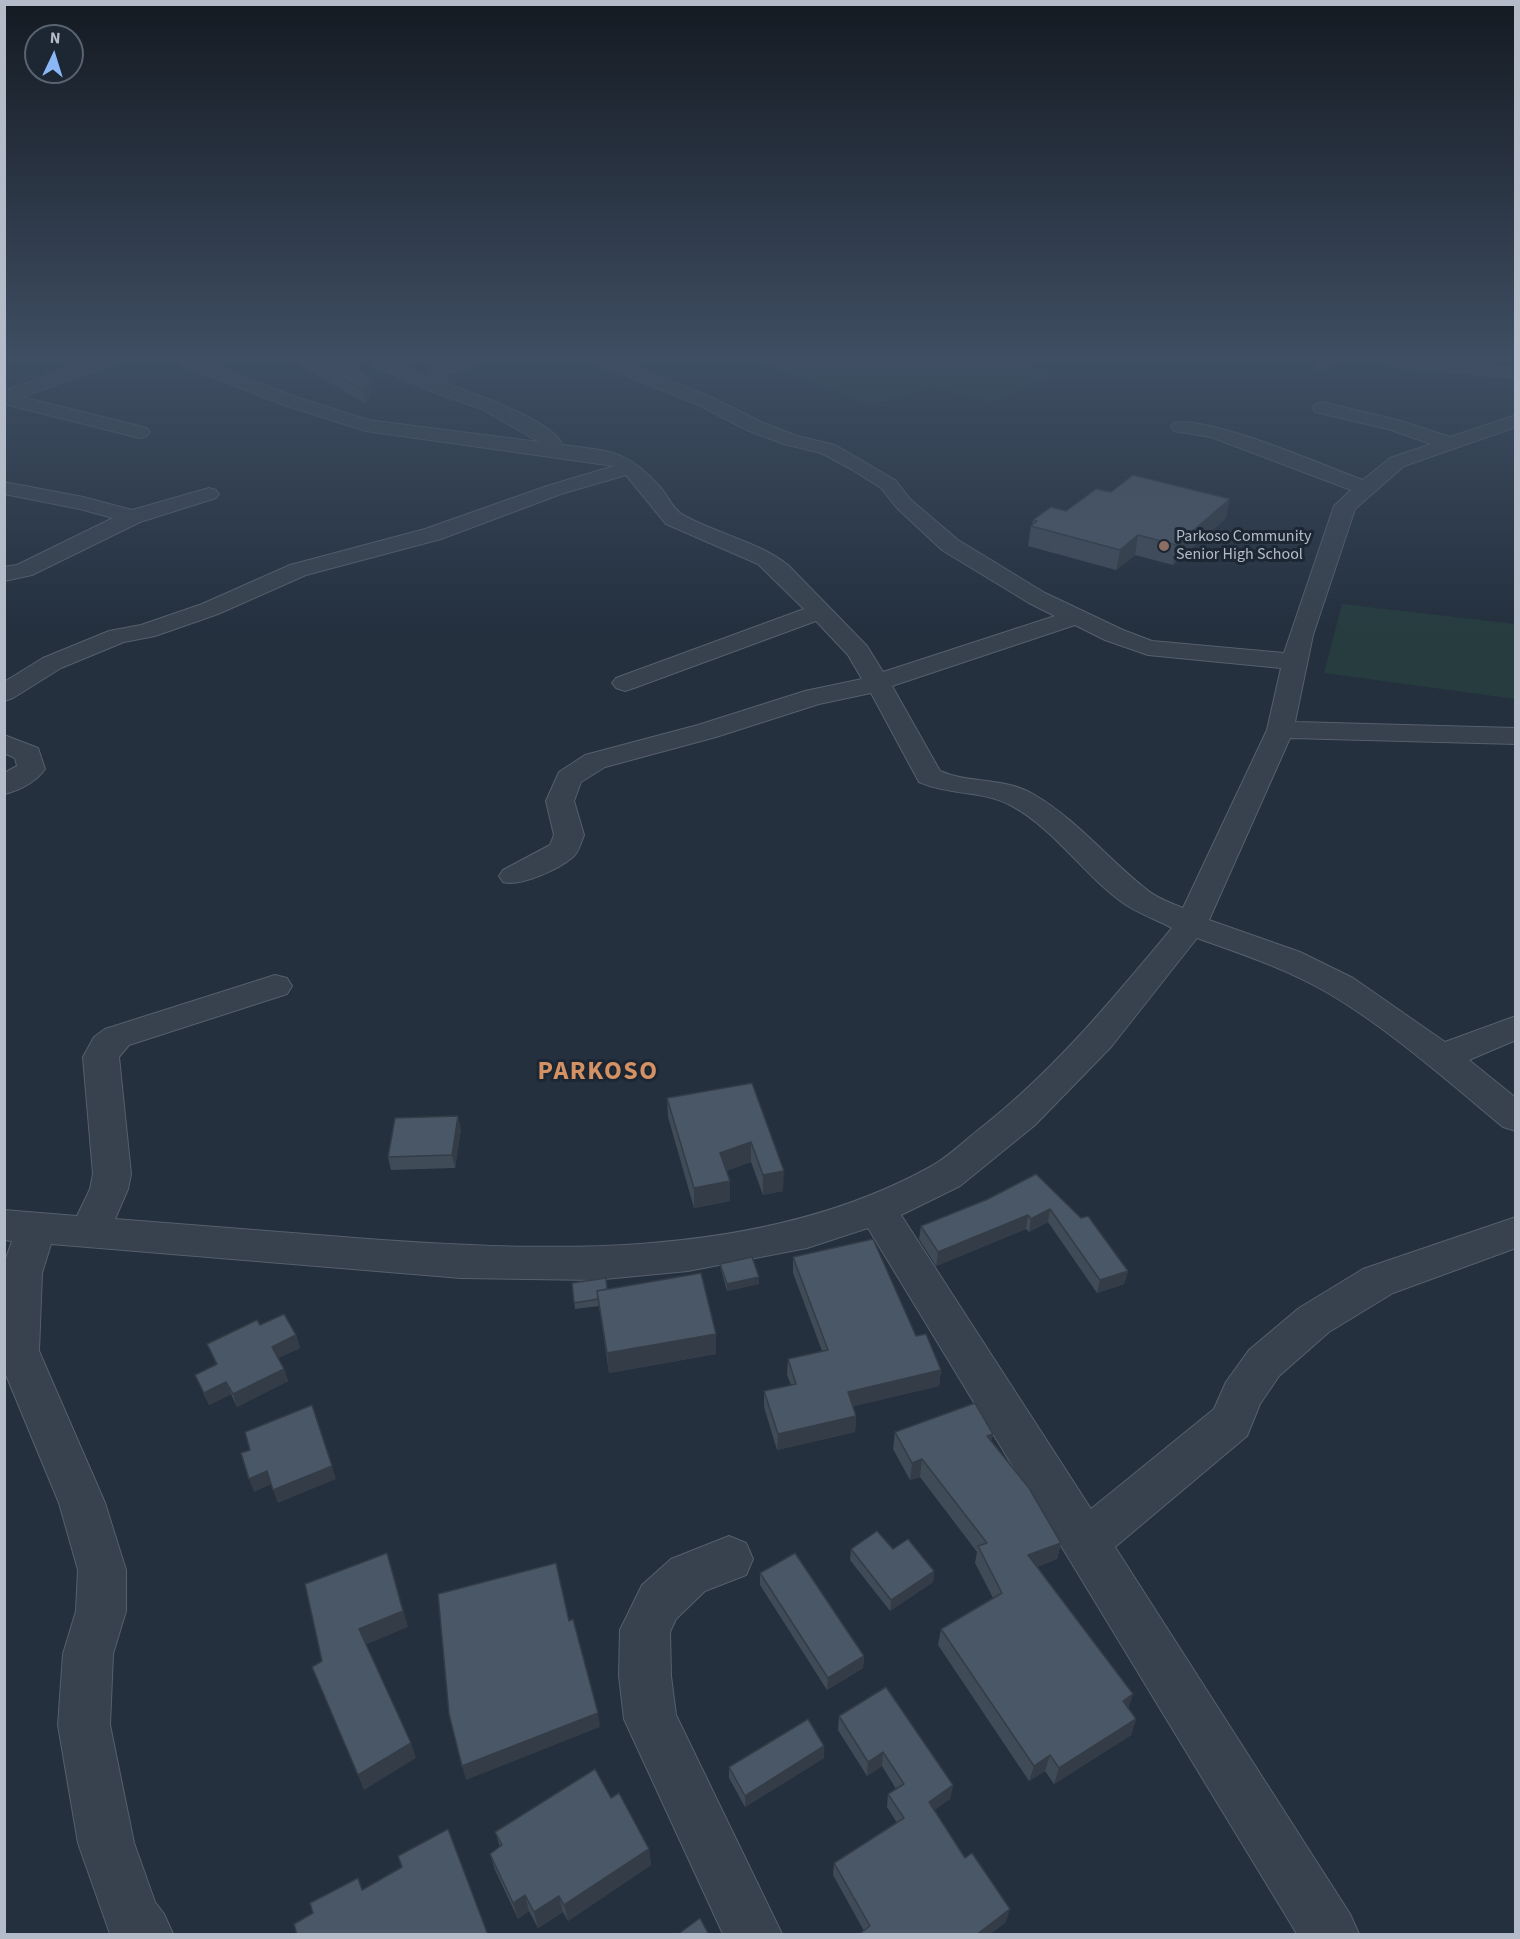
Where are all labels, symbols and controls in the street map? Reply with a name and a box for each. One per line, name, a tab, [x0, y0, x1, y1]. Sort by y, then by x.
north arrow	[24, 24, 84, 84]
text: N	[49, 27, 61, 49]
place label: Parkoso Community Senior High School	[1176, 527, 1311, 565]
marker: Parkoso Community Senior High School	[1157, 539, 1171, 553]
district label: PARKOSO	[537, 1057, 659, 1089]

